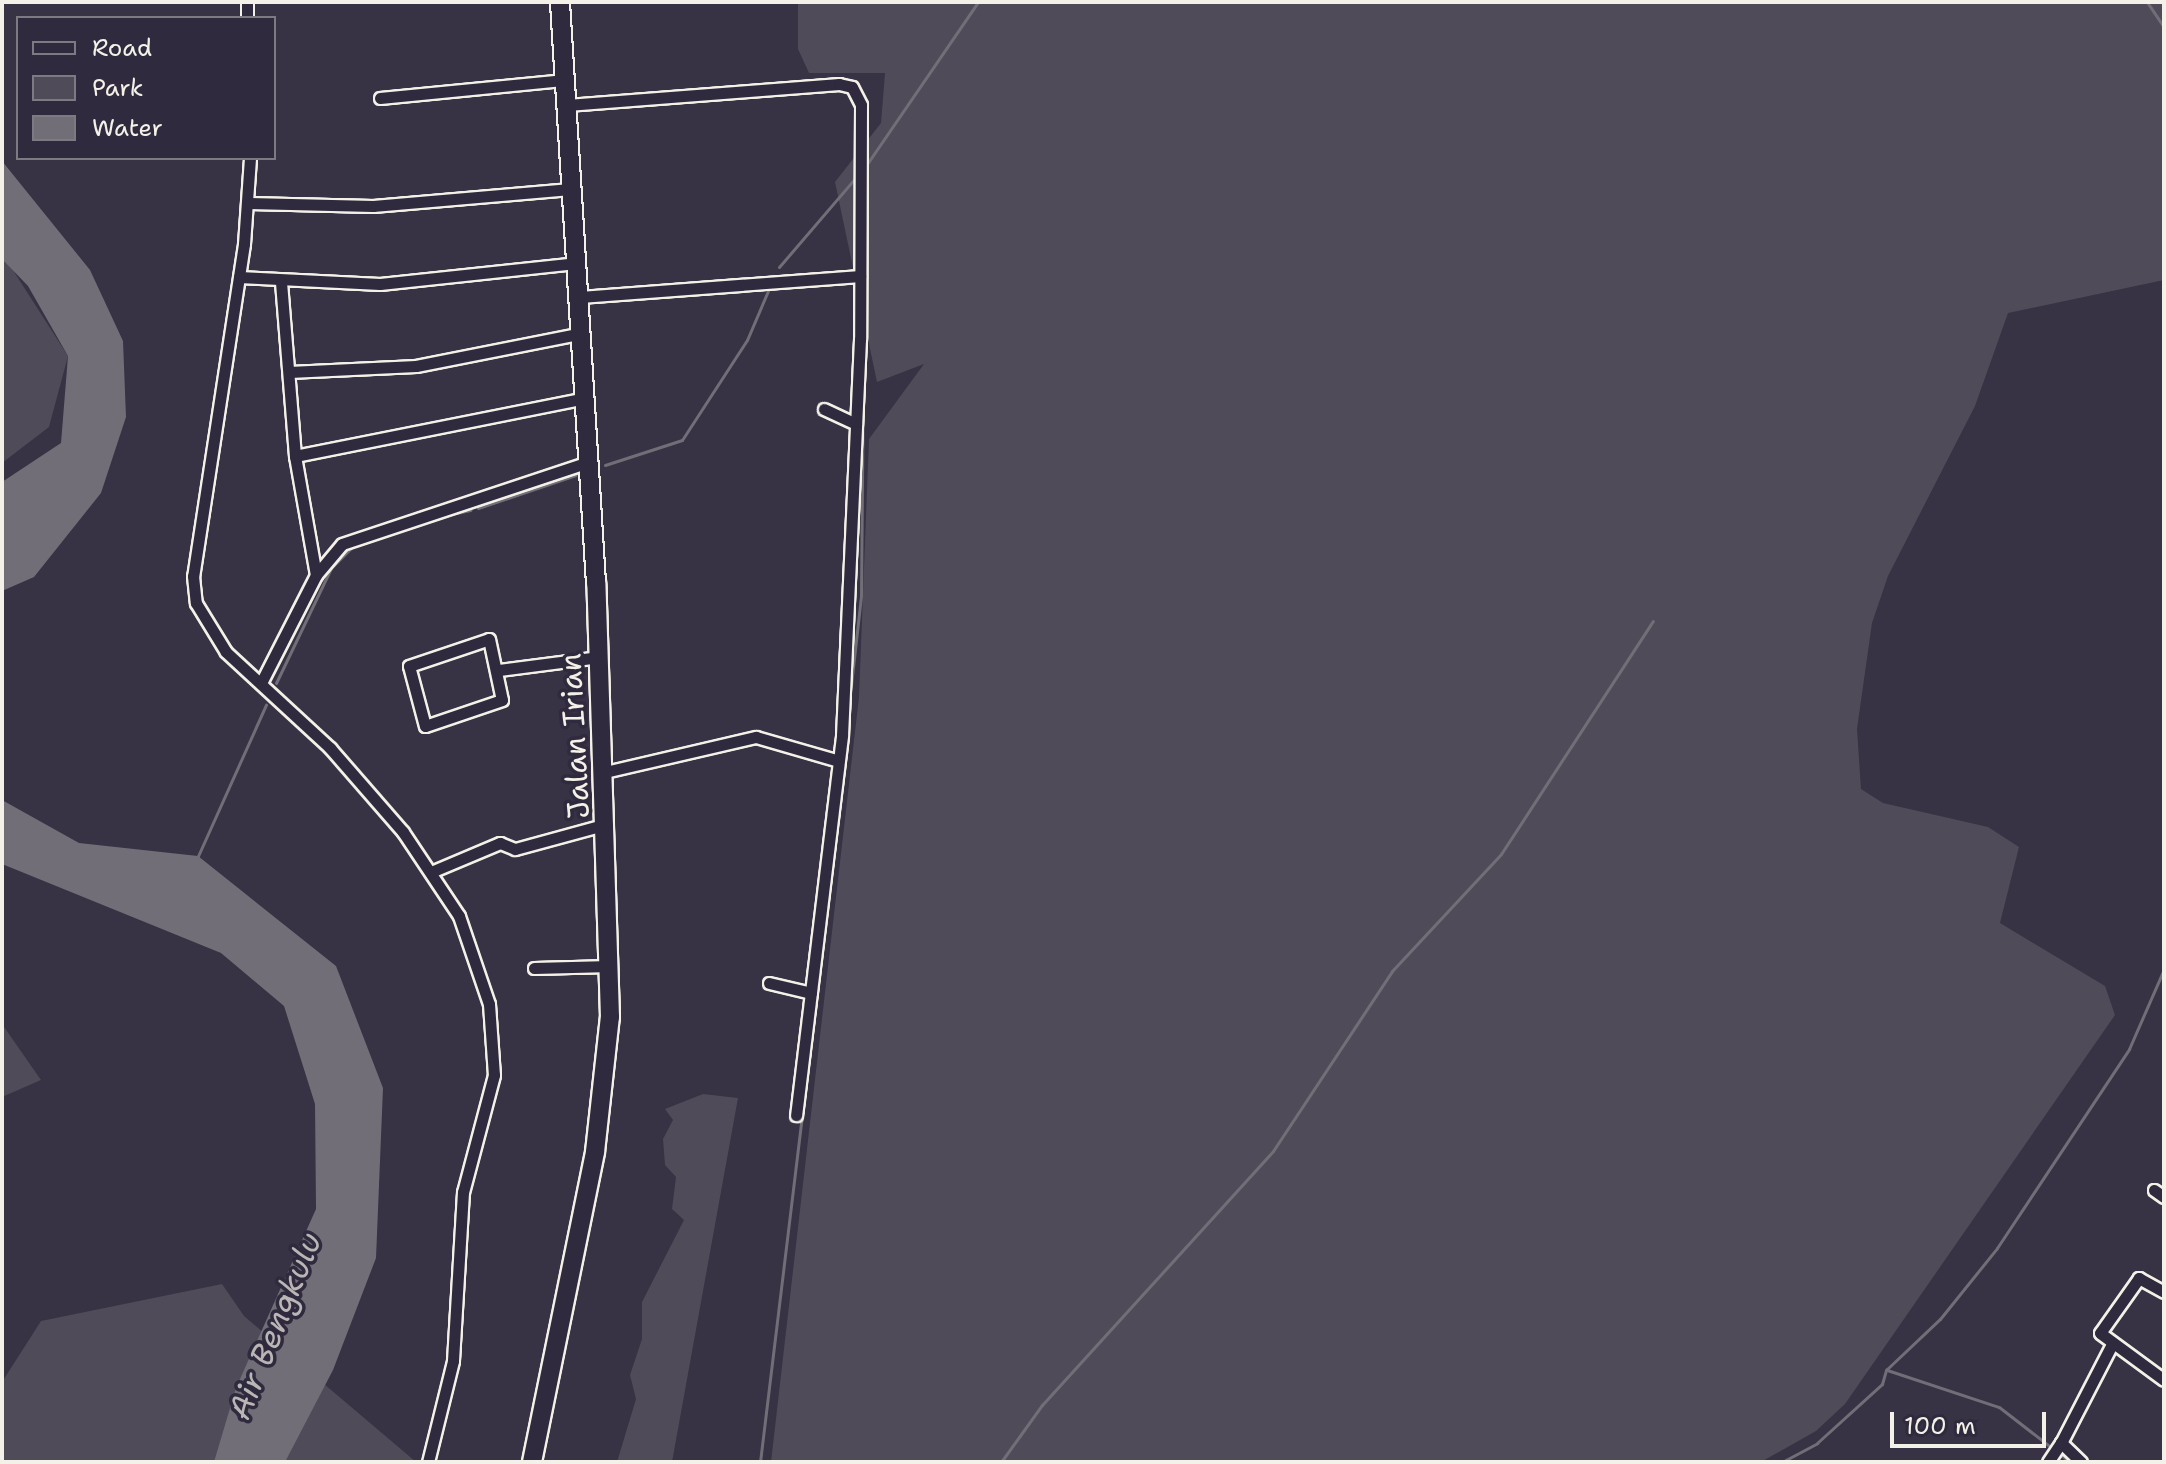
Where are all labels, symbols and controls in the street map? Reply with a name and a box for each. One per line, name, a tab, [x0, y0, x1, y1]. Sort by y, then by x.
legend	[16, 16, 276, 160]
text: Road	[92, 32, 152, 64]
text: Park	[92, 72, 144, 104]
text: Water	[92, 112, 163, 144]
street label: Jalan Irian	[553, 652, 597, 820]
water label: Air Bengkulu	[220, 1227, 330, 1425]
scale bar	[1894, 1396, 2050, 1446]
text: 100 m	[1904, 1410, 1976, 1442]

